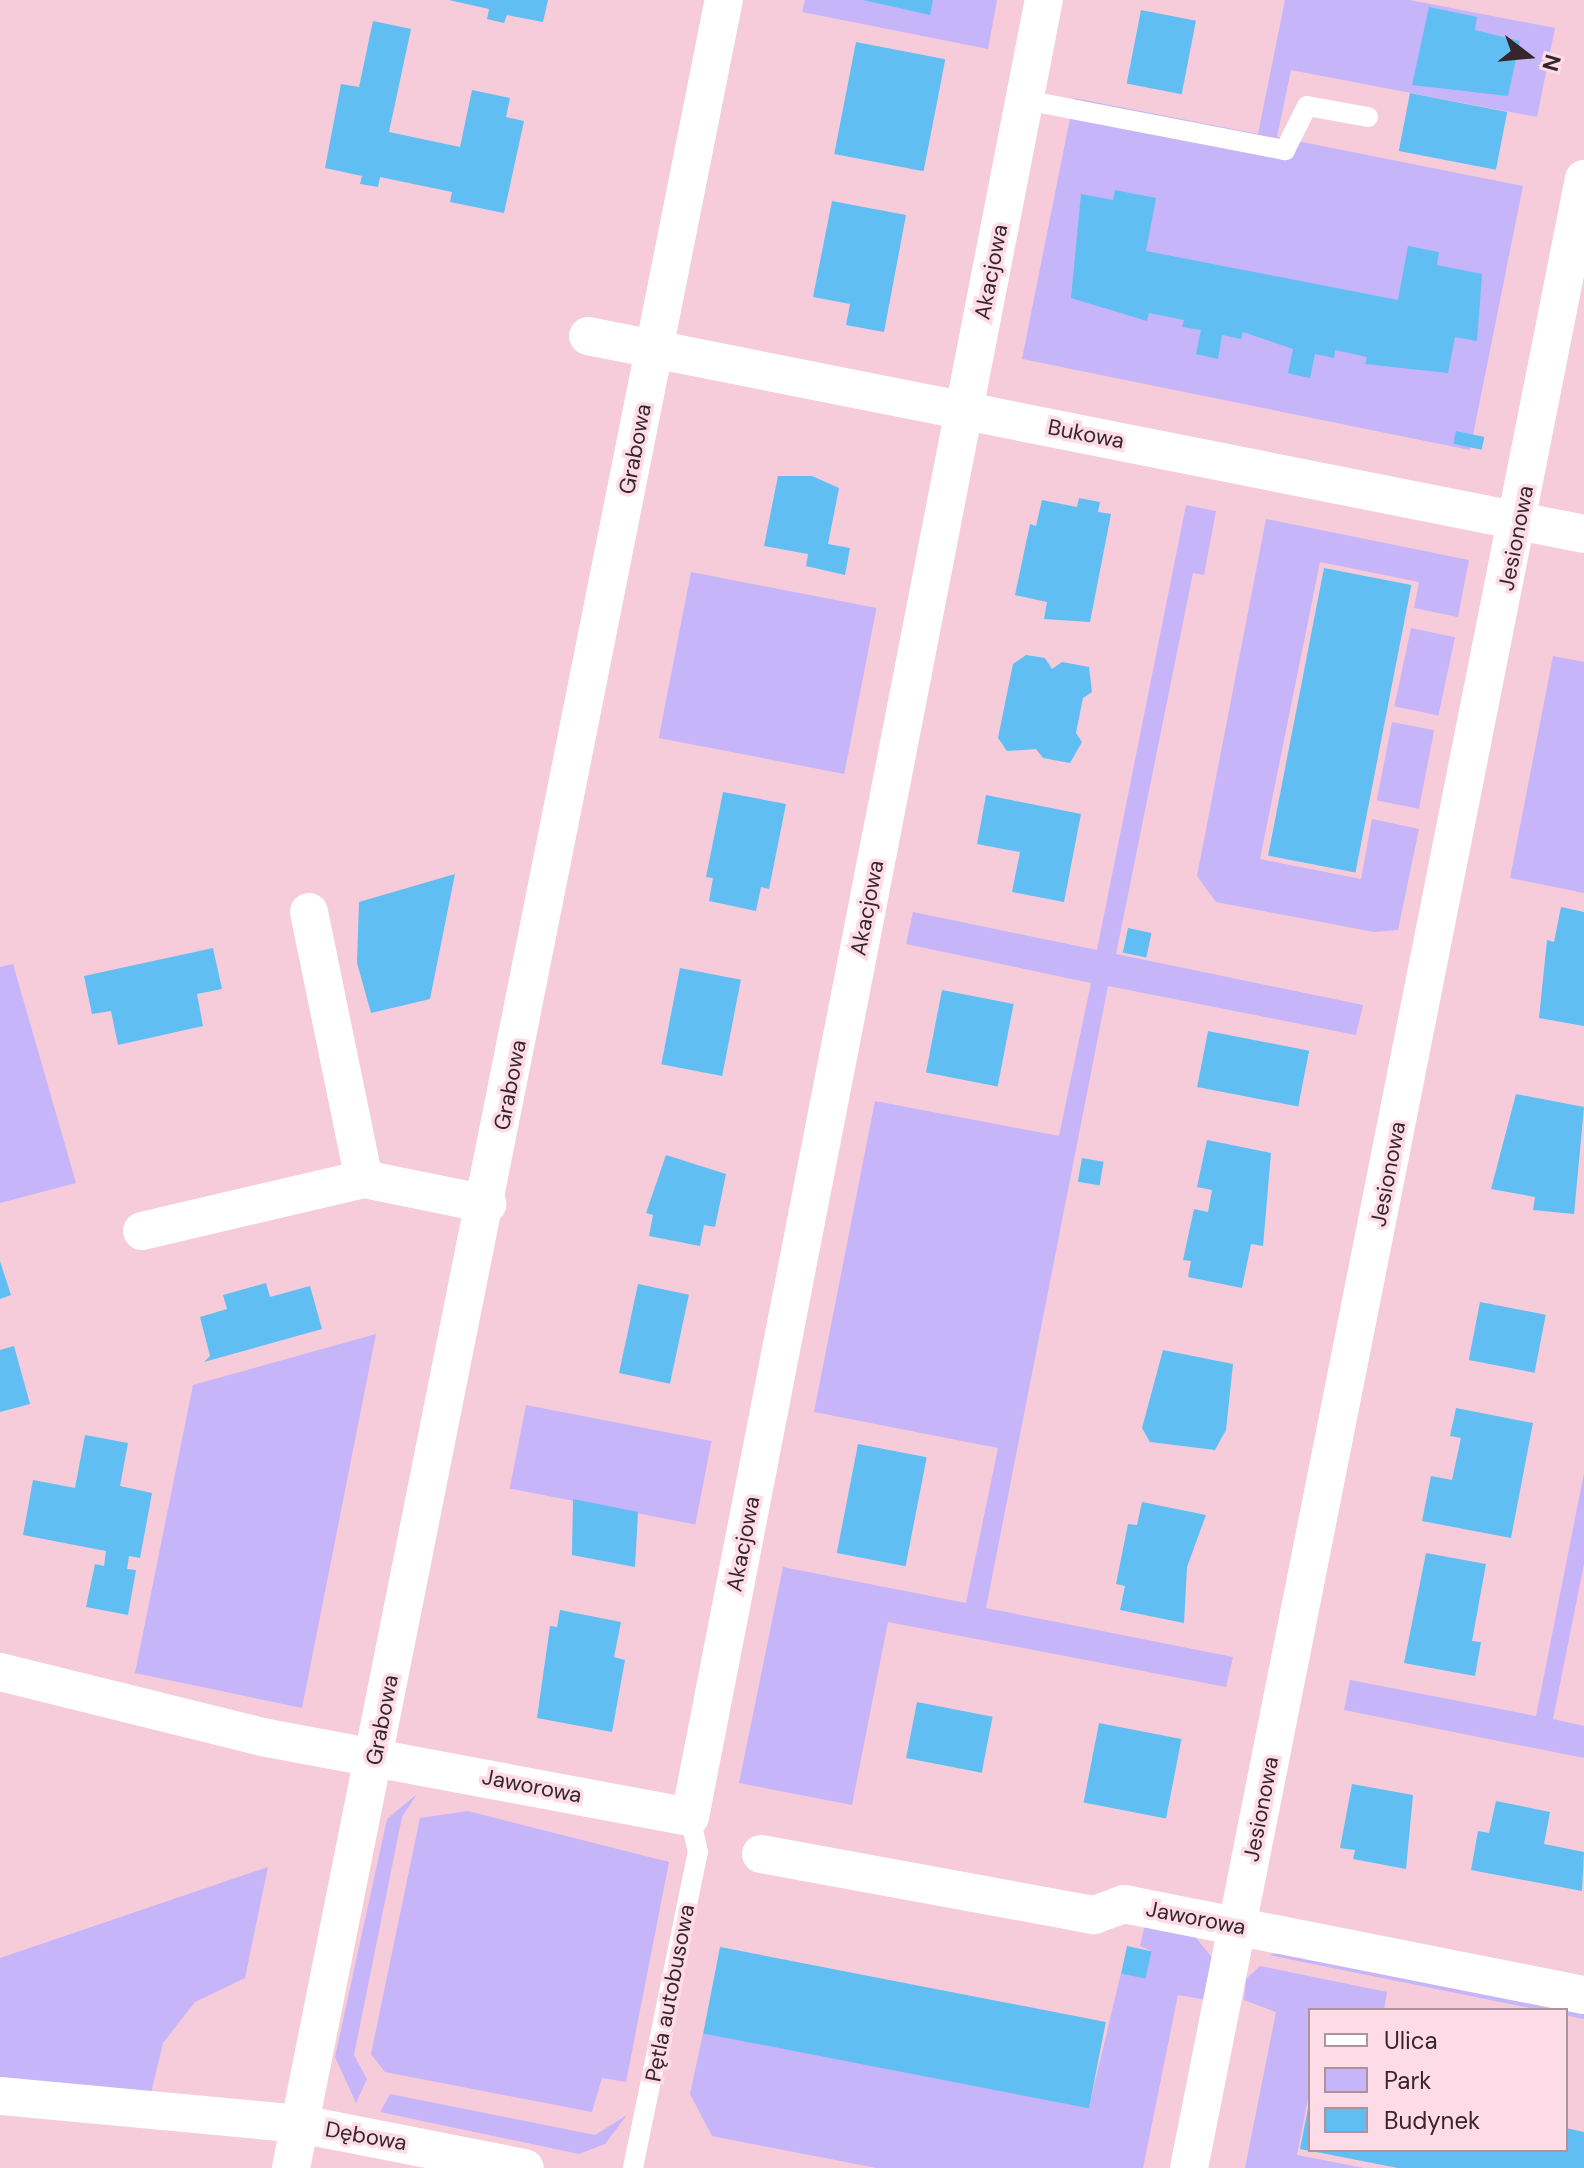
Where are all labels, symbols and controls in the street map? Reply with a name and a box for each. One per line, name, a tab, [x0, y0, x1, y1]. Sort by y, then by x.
north arrow	[1488, 16, 1568, 96]
text: N	[1535, 51, 1568, 74]
street label: Akacjowa	[969, 222, 1013, 322]
street label: Grabowa	[613, 402, 657, 496]
street label: Bukowa	[1046, 414, 1126, 454]
street label: Jesionowa	[1493, 483, 1539, 593]
street label: Akacjowa	[845, 858, 889, 958]
street label: Grabowa	[488, 1038, 532, 1132]
street label: Jesionowa	[1365, 1119, 1411, 1229]
street label: Akacjowa	[721, 1494, 765, 1594]
street label: Grabowa	[360, 1673, 404, 1767]
street label: Jesionowa	[1238, 1754, 1284, 1864]
street label: Jaworowa	[480, 1763, 584, 1809]
street label: Jaworowa	[1144, 1895, 1248, 1941]
street label: Pętla autobusowa	[640, 1902, 700, 2084]
legend	[1308, 2008, 1568, 2152]
text: Ulica	[1384, 2025, 1438, 2056]
text: Park	[1384, 2065, 1431, 2096]
text: Budynek	[1384, 2105, 1480, 2136]
street label: Dębowa	[323, 2116, 409, 2156]

